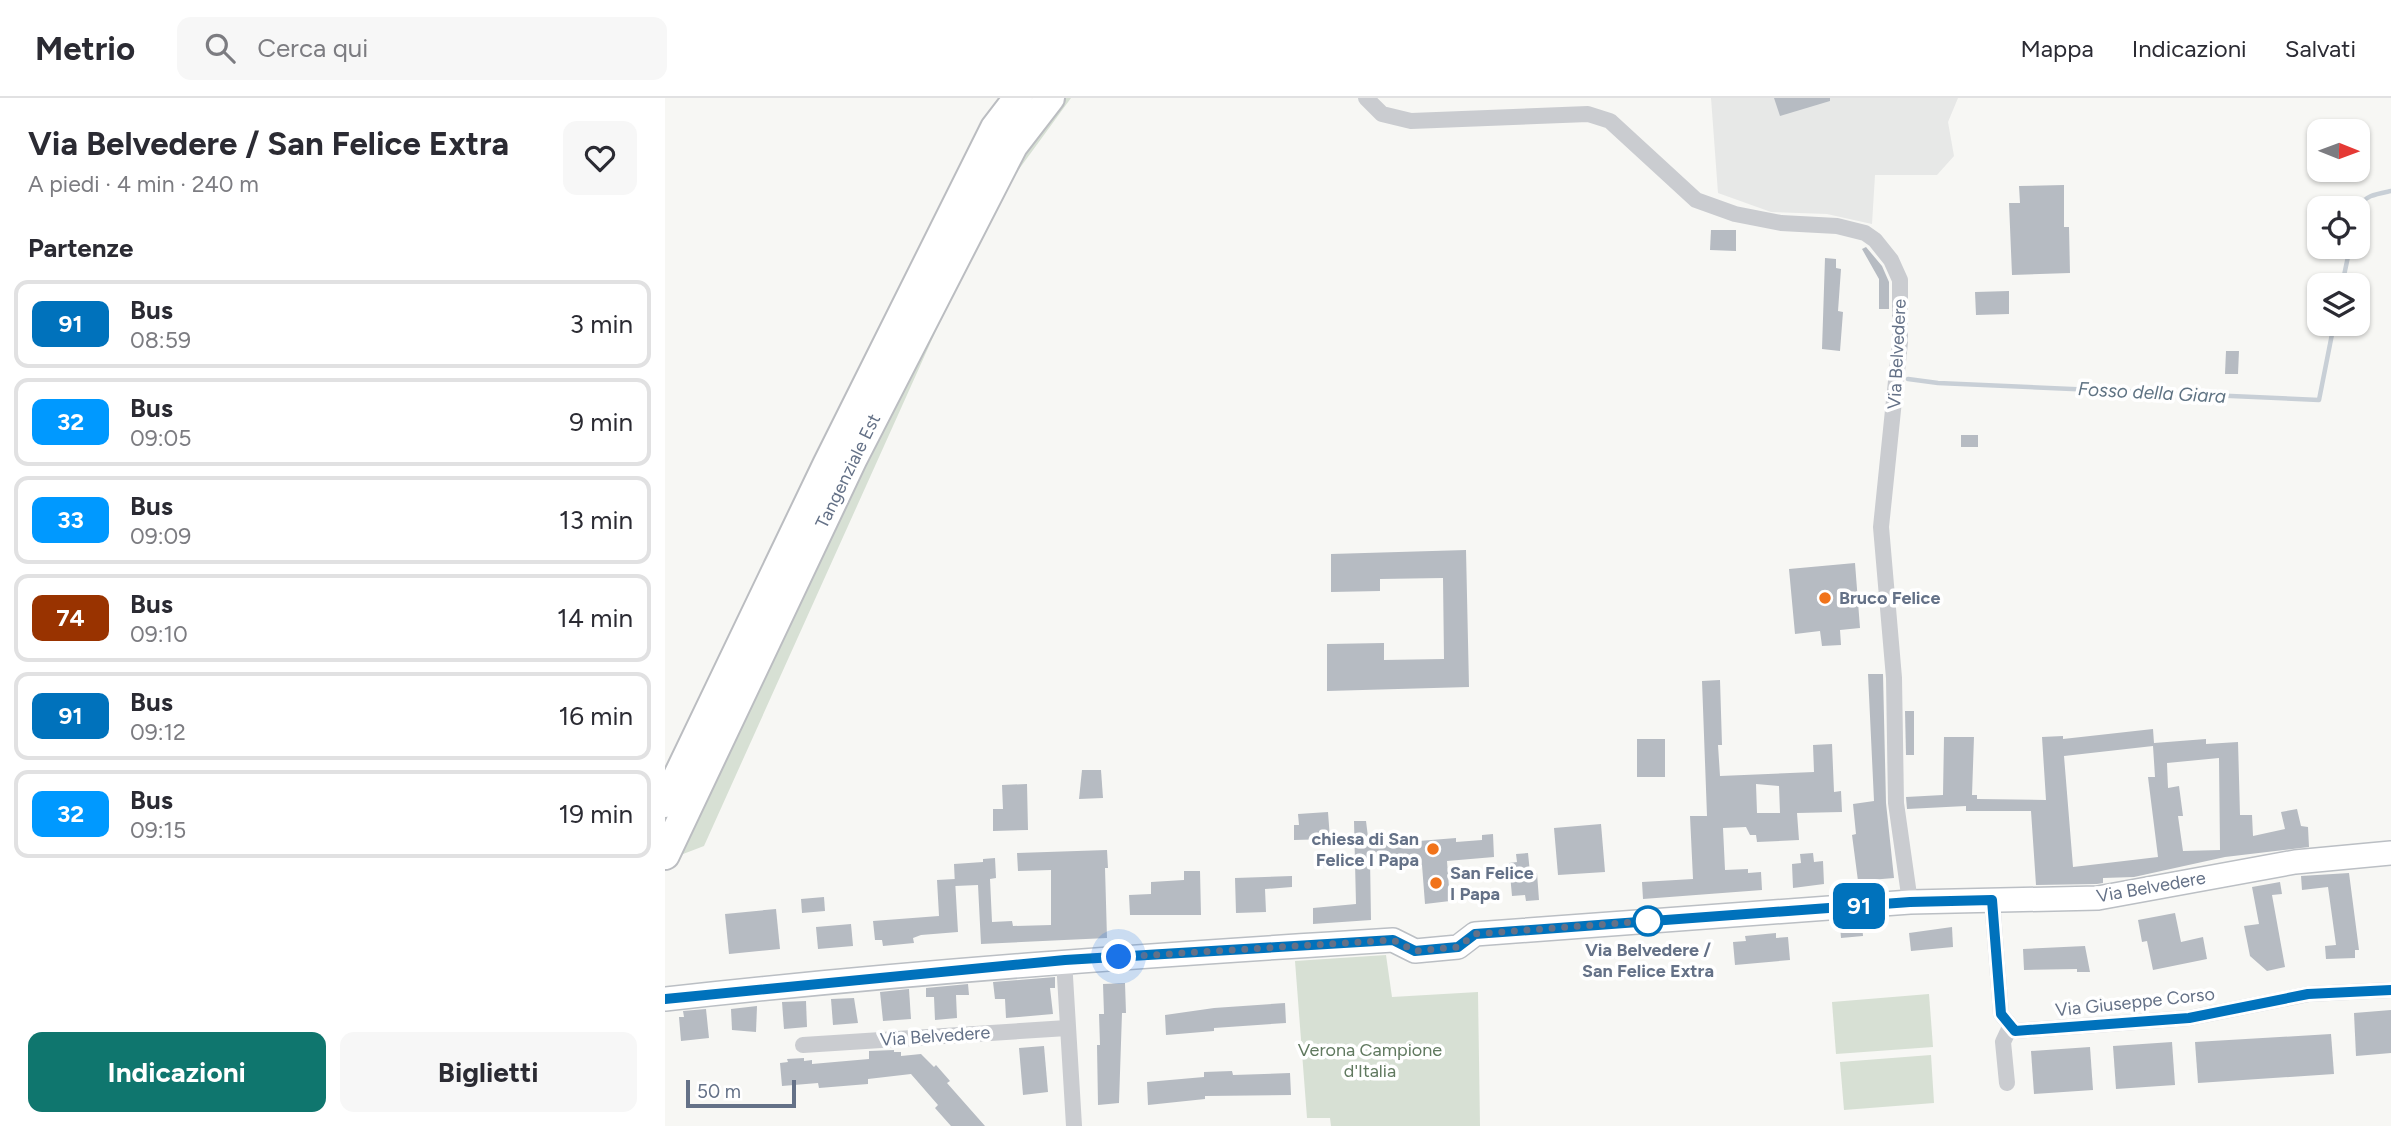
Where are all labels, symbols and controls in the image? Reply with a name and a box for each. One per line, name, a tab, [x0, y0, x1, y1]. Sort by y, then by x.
search box	[177, 17, 667, 80]
text: Metrio	[35, 29, 135, 68]
icon: search	[201, 29, 239, 67]
text: Cerca qui	[257, 32, 368, 64]
text: Mappa	[2021, 34, 2094, 63]
text: Indicazioni	[2132, 34, 2247, 63]
text: Salvati	[2285, 34, 2356, 63]
north arrow	[2307, 119, 2369, 182]
map controls	[2307, 119, 2370, 336]
button: heart	[563, 121, 637, 195]
text: Via Belvedere / San Felice Extra	[28, 124, 509, 163]
text: A piedi · 4 min · 240 m	[28, 170, 259, 198]
button: locate	[2307, 196, 2370, 259]
text: Partenze	[28, 232, 133, 264]
button: layers	[2307, 273, 2370, 336]
text: Bus	[130, 294, 173, 326]
street label: Via Belvedere	[1883, 298, 1911, 410]
text: 3 min	[570, 308, 633, 340]
text: 91	[58, 309, 83, 338]
text: 08:59	[130, 326, 191, 354]
water label: Fosso della Giara	[2077, 377, 2227, 408]
text: Bus	[130, 392, 173, 424]
text: 9 min	[569, 406, 633, 438]
text: 32	[57, 407, 84, 436]
street label: Tangenziale Est	[811, 410, 885, 532]
text: 09:05	[130, 424, 192, 452]
text: Bus	[130, 490, 173, 522]
text: 13 min	[559, 504, 633, 536]
text: 33	[57, 505, 84, 534]
text: 09:09	[130, 522, 191, 550]
place label: Bruco Felice	[1839, 587, 1940, 609]
text: Bus	[130, 588, 173, 620]
marker: Bruco Felice	[1817, 590, 1833, 606]
text: 14 min	[557, 602, 633, 634]
text: 74	[56, 603, 85, 632]
text: 09:10	[130, 620, 188, 648]
text: Bus	[130, 686, 173, 718]
text: 16 min	[558, 700, 633, 732]
text: 91	[58, 701, 83, 730]
text: 09:12	[130, 718, 186, 746]
text: Bus	[130, 784, 173, 816]
text: 19 min	[558, 798, 633, 830]
text: 32	[57, 799, 84, 828]
text: 09:15	[130, 816, 186, 844]
place label: chiesa di San Felice I Papa	[1312, 828, 1419, 871]
marker: chiesa di San Felice I Papa	[1425, 841, 1441, 857]
place label: San Felice I Papa	[1450, 862, 1534, 905]
street label: Via Belvedere	[2095, 867, 2207, 907]
marker: San Felice I Papa	[1428, 875, 1444, 891]
line badge: 91	[1827, 883, 1891, 929]
text: 91	[1847, 891, 1871, 920]
marker: Via Belvedere / San Felice Extra	[1633, 906, 1663, 936]
your location	[1101, 939, 1136, 974]
place label: Via Belvedere / San Felice Extra	[1582, 939, 1714, 982]
street label: Via Giuseppe Corso	[2054, 983, 2216, 1021]
street label: Via Belvedere	[879, 1021, 991, 1051]
button: Indicazioni	[28, 1032, 326, 1112]
button: Biglietti	[340, 1032, 637, 1112]
park label: Verona Campione d'Italia	[1298, 1039, 1442, 1082]
scale bar	[686, 1077, 796, 1109]
text: 50 m	[697, 1080, 741, 1103]

